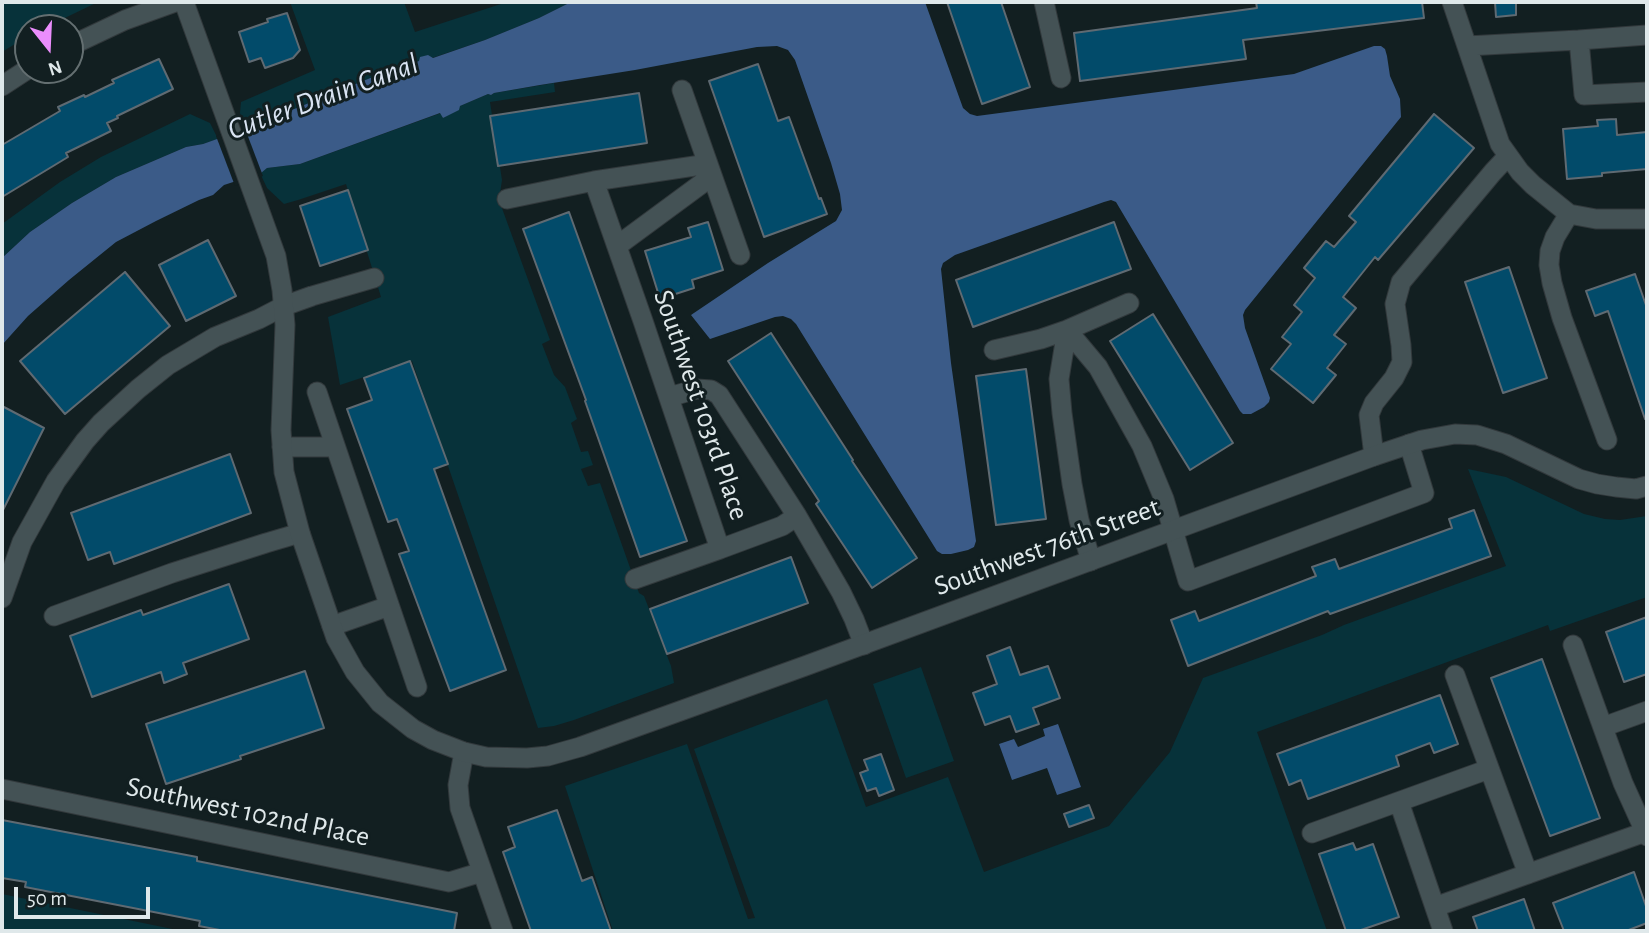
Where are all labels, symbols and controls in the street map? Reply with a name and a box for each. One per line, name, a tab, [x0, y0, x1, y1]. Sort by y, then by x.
north arrow	[14, 14, 84, 84]
water label: Cutler Drain Canal	[223, 46, 423, 148]
text: N	[46, 56, 64, 79]
street label: Southwest 103rd Place	[646, 286, 756, 524]
street label: Southwest 76th Street	[930, 491, 1164, 603]
street label: Southwest 102nd Place	[123, 770, 373, 854]
scale bar	[18, 874, 154, 918]
text: 50 m	[27, 888, 67, 909]

